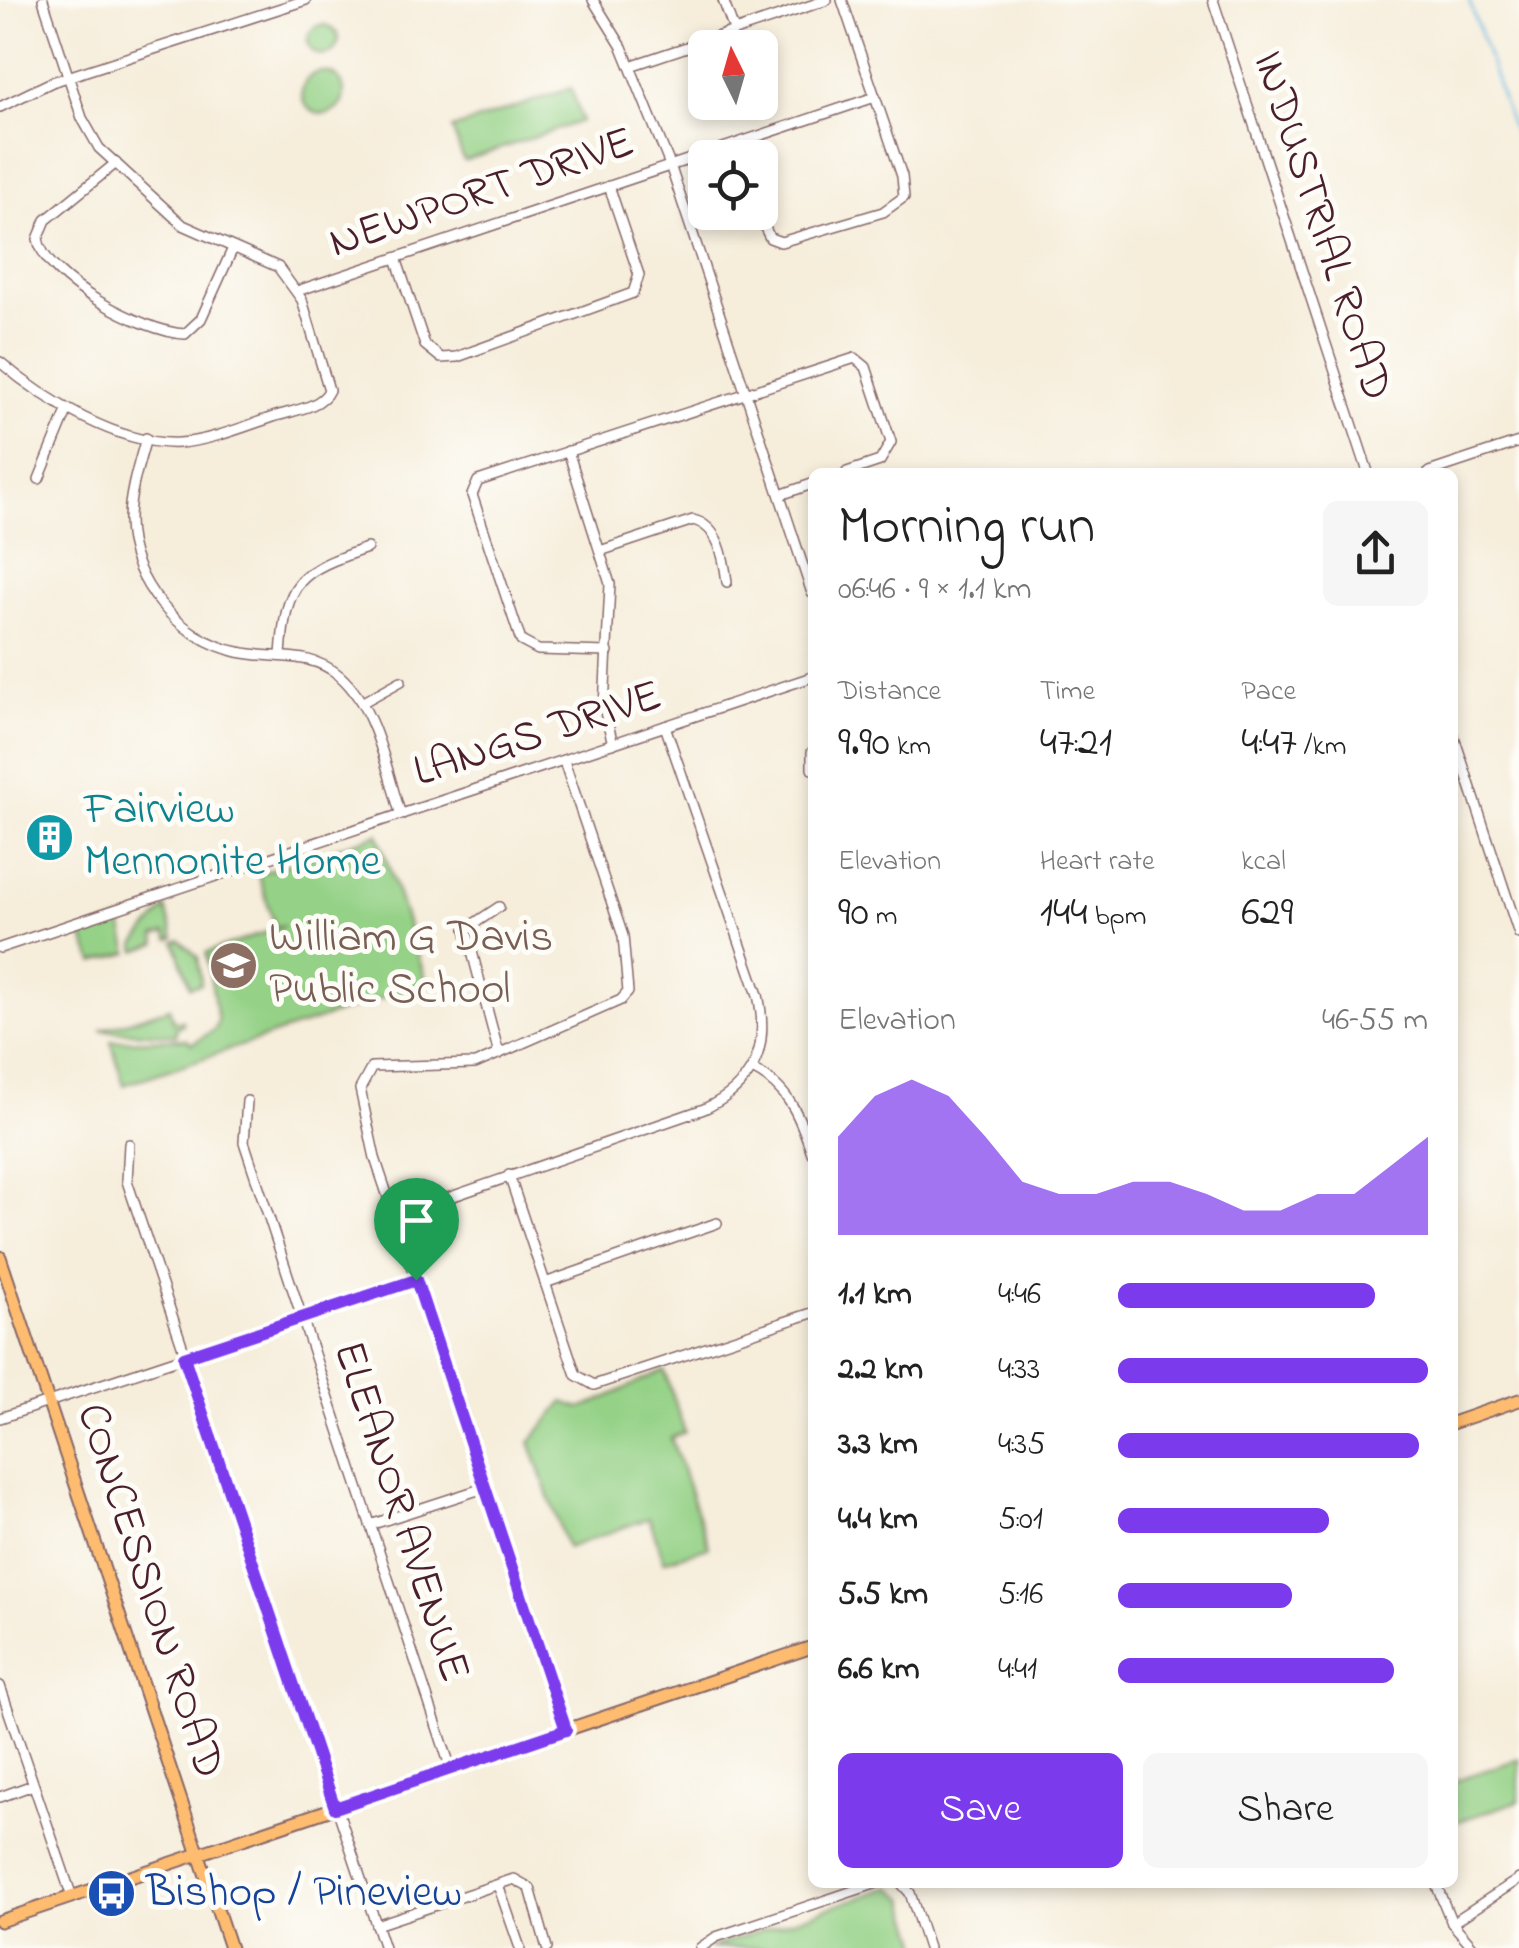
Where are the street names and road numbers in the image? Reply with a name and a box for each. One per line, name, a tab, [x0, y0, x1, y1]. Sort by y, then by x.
street label: INDUSTRIAL ROAD	[1233, 43, 1409, 409]
street label: NEWPORT DRIVE	[321, 111, 643, 277]
street label: LANGS DRIVE	[405, 664, 671, 806]
street label: ELEANOR AVENUE	[314, 1333, 486, 1691]
street label: CONCESSION ROAD	[57, 1395, 241, 1787]

